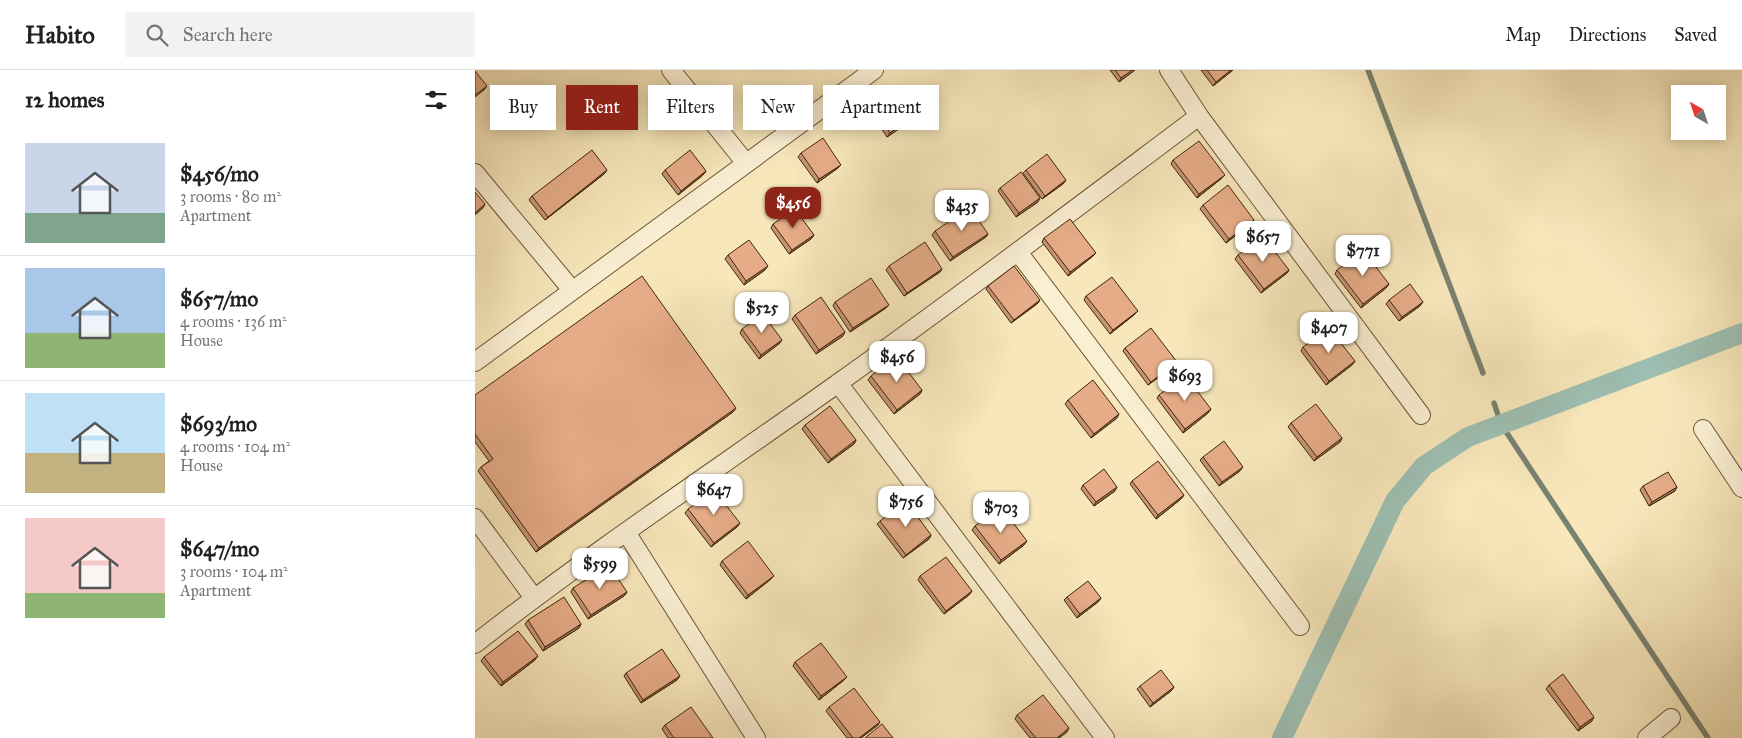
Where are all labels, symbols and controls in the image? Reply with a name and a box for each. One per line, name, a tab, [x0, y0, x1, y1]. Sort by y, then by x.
search box	[125, 12, 475, 57]
text: Habito	[25, 20, 95, 50]
icon: search	[143, 21, 171, 49]
text: Search here	[183, 23, 273, 46]
text: Map	[1505, 24, 1541, 46]
text: Directions	[1569, 24, 1646, 46]
text: Saved	[1674, 24, 1717, 46]
chip: Buy	[490, 85, 556, 130]
chip: Rent	[566, 85, 638, 130]
chip: Filters	[648, 85, 733, 130]
chip: New	[743, 85, 813, 130]
chip: Apartment	[823, 85, 939, 130]
north arrow	[1671, 85, 1726, 140]
map controls	[1671, 85, 1726, 140]
icon: filters	[422, 86, 450, 114]
text: 12 homes	[25, 87, 104, 113]
text: $456/mo	[180, 161, 259, 187]
icon: home	[65, 163, 125, 223]
pin: $456	[763, 186, 823, 229]
text: 3 rooms · 80 m²	[180, 187, 281, 206]
pin: $435	[932, 190, 992, 232]
text: $456	[776, 193, 810, 212]
text: $435	[946, 196, 978, 215]
text: Apartment	[180, 206, 252, 225]
pin: $657	[1233, 220, 1293, 263]
text: $657	[1246, 227, 1280, 246]
pin: $771	[1333, 234, 1393, 277]
text: $771	[1347, 241, 1380, 260]
text: $657/mo	[180, 286, 258, 312]
icon: home	[65, 288, 125, 348]
pin: $525	[732, 292, 792, 334]
text: $525	[746, 298, 778, 317]
text: 4 rooms · 136 m²	[180, 312, 287, 331]
pin: $407	[1299, 312, 1359, 354]
text: $407	[1311, 318, 1347, 337]
text: House	[180, 331, 223, 350]
pin: $456	[867, 340, 927, 383]
text: $456	[880, 347, 914, 366]
pin: $693	[1155, 360, 1215, 402]
text: $693	[1169, 366, 1201, 385]
text: $693/mo	[180, 411, 257, 437]
icon: home	[65, 413, 125, 473]
text: 4 rooms · 104 m²	[180, 437, 290, 456]
text: House	[180, 456, 223, 475]
pin: $647	[684, 474, 744, 516]
text: $647	[697, 480, 731, 499]
pin: $756	[876, 486, 936, 528]
text: $756	[889, 492, 923, 511]
pin: $703	[971, 492, 1031, 534]
text: $703	[984, 498, 1018, 517]
text: $647/mo	[180, 536, 259, 562]
icon: home	[65, 538, 125, 598]
pin: $599	[570, 548, 630, 590]
text: $599	[583, 554, 617, 573]
text: 3 rooms · 104 m²	[180, 562, 288, 581]
text: Apartment	[180, 581, 252, 600]

